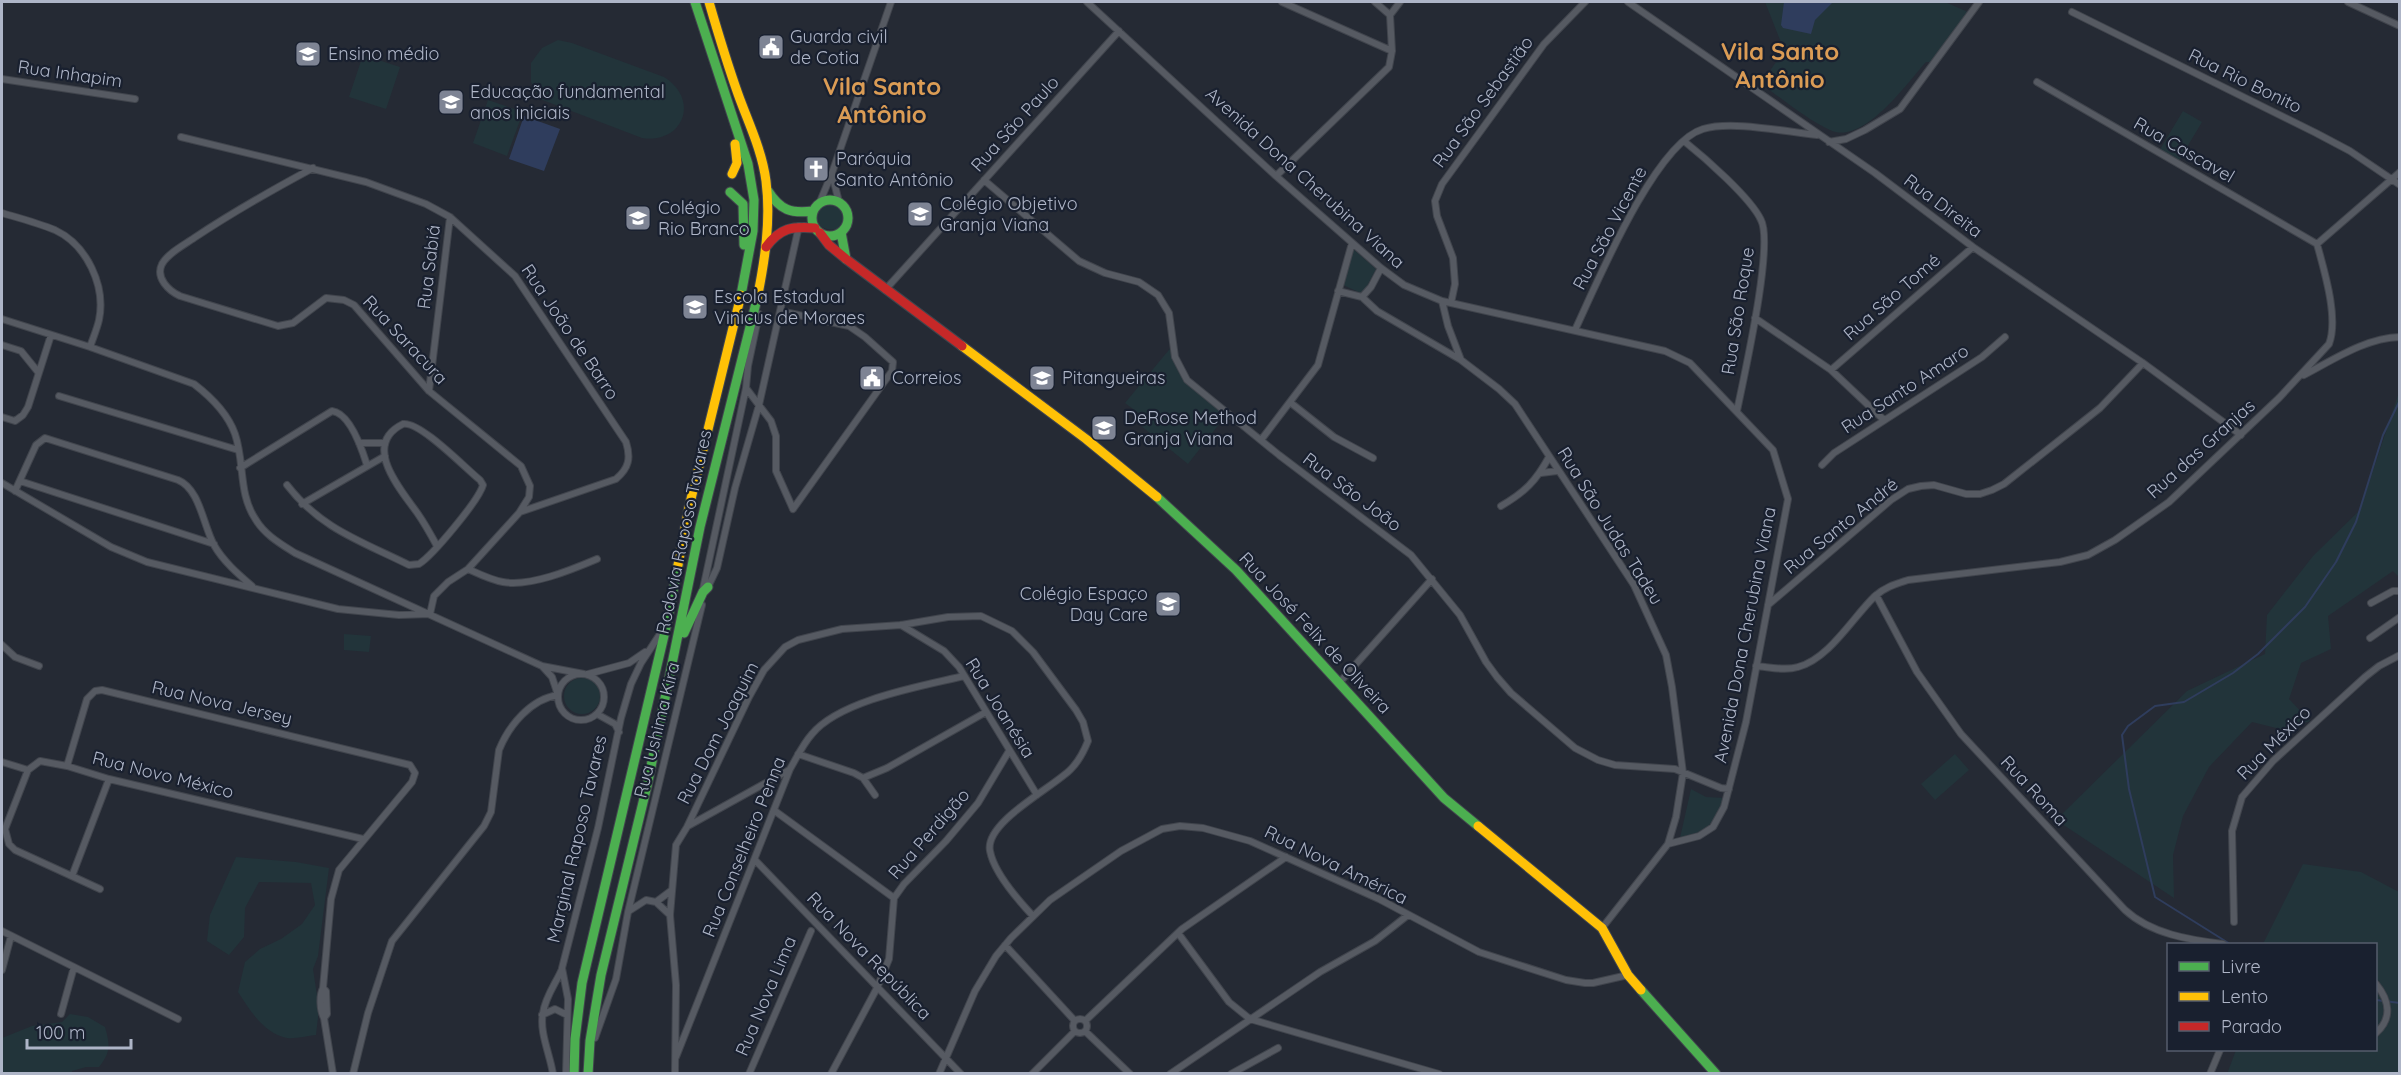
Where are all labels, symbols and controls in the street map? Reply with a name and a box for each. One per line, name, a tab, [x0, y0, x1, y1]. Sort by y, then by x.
place label: Guarda civil de Cotia	[790, 25, 888, 69]
street label: Rua São Sebastião	[1427, 31, 1538, 172]
public building icon: Guarda civil de Cotia	[756, 32, 786, 62]
district label: Vila Santo Antônio	[1721, 36, 1839, 94]
school or university icon: Ensino médio	[293, 39, 323, 69]
place label: Ensino médio	[328, 42, 439, 65]
street label: Rua Rio Bonito	[2185, 43, 2306, 118]
street label: Rua Inhapim	[16, 55, 124, 92]
district label: Vila Santo Antônio	[823, 71, 941, 129]
street label: Rua São Paulo	[966, 71, 1064, 176]
place label: Educação fundamental anos iniciais	[470, 80, 665, 124]
street label: Avenida Dona Cherubina Viana	[1201, 82, 1410, 273]
school or university icon: Educação fundamental anos iniciais	[436, 87, 466, 117]
street label: Rua Cascavel	[2130, 111, 2239, 188]
place label: Paróquia Santo Antônio	[836, 147, 953, 191]
church icon: Paróquia Santo Antônio	[801, 154, 831, 184]
street label: Rua São Vicente	[1567, 162, 1652, 293]
street label: Rua Direita	[1900, 169, 1987, 243]
place label: Colégio Objetivo Granja Viana	[940, 192, 1078, 236]
place label: Colégio Rio Branco	[658, 196, 750, 240]
school or university icon: Colégio Objetivo Granja Viana	[905, 199, 935, 229]
school or university icon: Colégio Rio Branco	[623, 203, 653, 233]
street label: Rua Sabiá	[412, 224, 445, 310]
street label: Rua São Roque	[1716, 245, 1759, 376]
street label: Rua São Tomé	[1838, 248, 1945, 345]
street label: Rua João de Barro	[516, 259, 624, 404]
place label: Escola Estadual Vinicus de Moraes	[714, 285, 865, 329]
street label: Rua Saracura	[358, 290, 453, 389]
school or university icon: Escola Estadual Vinicus de Moraes	[680, 292, 710, 322]
street label: Rua Santo Amaro	[1837, 339, 1973, 438]
public building icon: Correios	[857, 363, 887, 393]
school or university icon: Pitangueiras	[1027, 363, 1057, 393]
place label: Correios	[892, 366, 961, 389]
place label: Pitangueiras	[1062, 366, 1165, 389]
street label: Rua das Granjas	[2142, 394, 2260, 503]
place label: DeRose Method Granja Viana	[1124, 406, 1257, 450]
school or university icon: DeRose Method Granja Viana	[1089, 413, 1119, 443]
street label: Rodovia Raposo Tavares	[651, 428, 716, 636]
street label: Rua São Judas Tadeu	[1553, 443, 1668, 609]
street label: Rua São João	[1298, 447, 1406, 536]
street label: Rua Santo André	[1779, 472, 1903, 579]
street label: Avenida Dona Cherubina Viana	[1708, 505, 1781, 765]
street label: Rua José Felix de Oliveira	[1234, 547, 1396, 718]
place label: Colégio Espaço Day Care	[1020, 582, 1148, 626]
school or university icon: Colégio Espaço Day Care	[1153, 589, 1183, 619]
street label: Rua Joanésia	[961, 653, 1040, 762]
street label: Rua Dom Joaquim	[672, 658, 763, 808]
street label: Rua Ushima Kira	[629, 660, 685, 800]
street label: Rua Nova Jersey	[150, 675, 295, 730]
street label: Rua México	[2232, 701, 2316, 785]
street label: Marginal Raposo Tavares	[541, 733, 612, 945]
street label: Rua Novo México	[90, 746, 236, 803]
street label: Rua Roma	[1996, 751, 2073, 831]
street label: Rua Conselheiro Penna	[697, 753, 790, 940]
street label: Rua Perdigão	[883, 784, 974, 884]
street label: Rua Nova América	[1261, 820, 1412, 909]
street label: Rua Nova República	[802, 887, 937, 1025]
street label: Rua Nova Lima	[730, 932, 801, 1059]
legend	[2167, 943, 2377, 1051]
text: Livre	[2221, 955, 2261, 978]
text: Lento	[2221, 985, 2268, 1008]
scale bar	[27, 1012, 130, 1050]
text: Parado	[2221, 1015, 2282, 1038]
text: 100 m	[36, 1021, 85, 1044]

